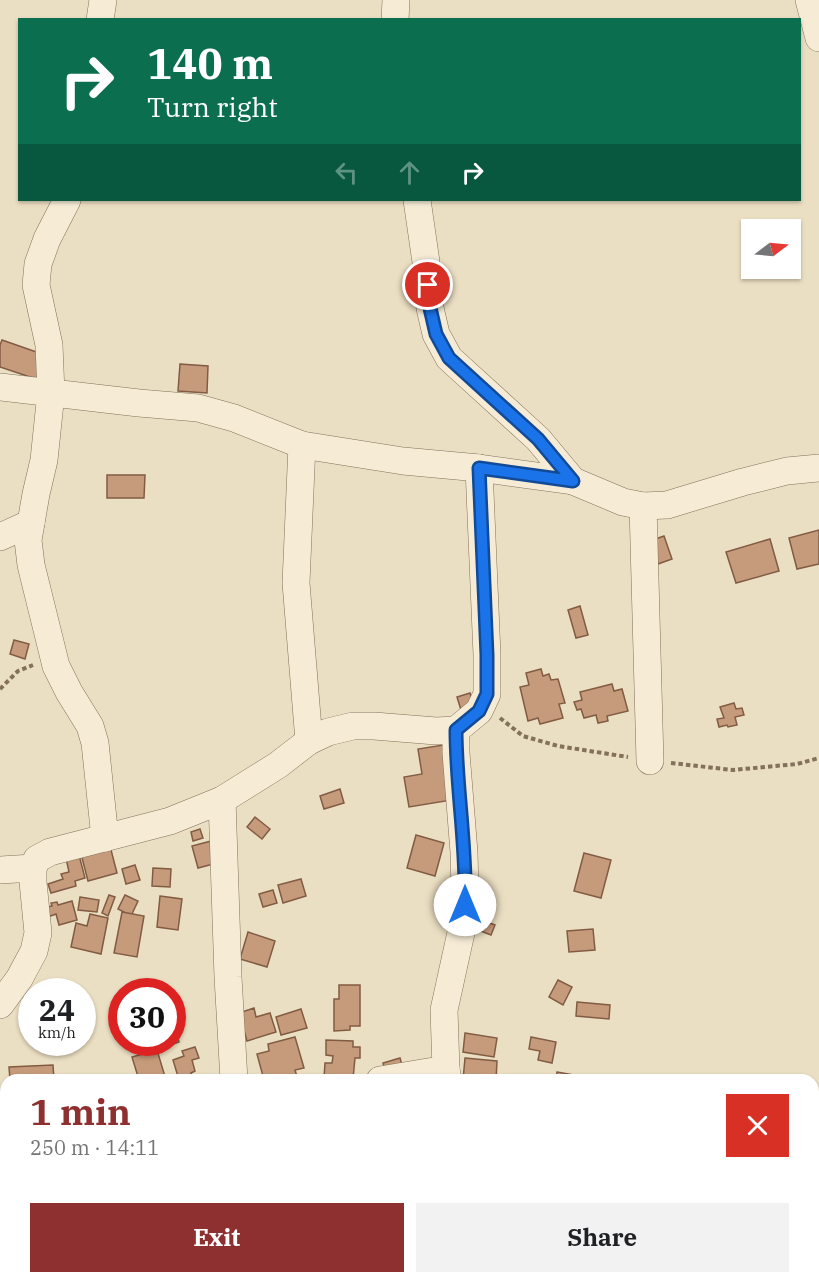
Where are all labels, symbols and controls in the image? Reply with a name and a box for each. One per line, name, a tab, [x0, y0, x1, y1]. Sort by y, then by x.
text: 140 m	[147, 36, 273, 91]
icon: right	[48, 42, 126, 120]
text: Turn right	[147, 89, 278, 124]
icon: left	[330, 156, 363, 189]
icon: ahead	[393, 156, 426, 189]
icon: right	[456, 156, 489, 189]
north arrow	[741, 219, 801, 279]
map controls	[741, 219, 801, 279]
pin	[402, 259, 453, 310]
icon: arrive	[411, 268, 444, 301]
position arrow	[433, 873, 497, 937]
speed limit sign: 30	[108, 978, 186, 1056]
text: 24	[39, 990, 75, 1029]
text: km/h	[38, 1023, 76, 1042]
text: 1 min	[30, 1088, 131, 1135]
button: close	[726, 1094, 789, 1157]
text: 250 m · 14:11	[30, 1134, 159, 1161]
button: Exit	[30, 1203, 404, 1272]
button: Share	[416, 1203, 789, 1272]

